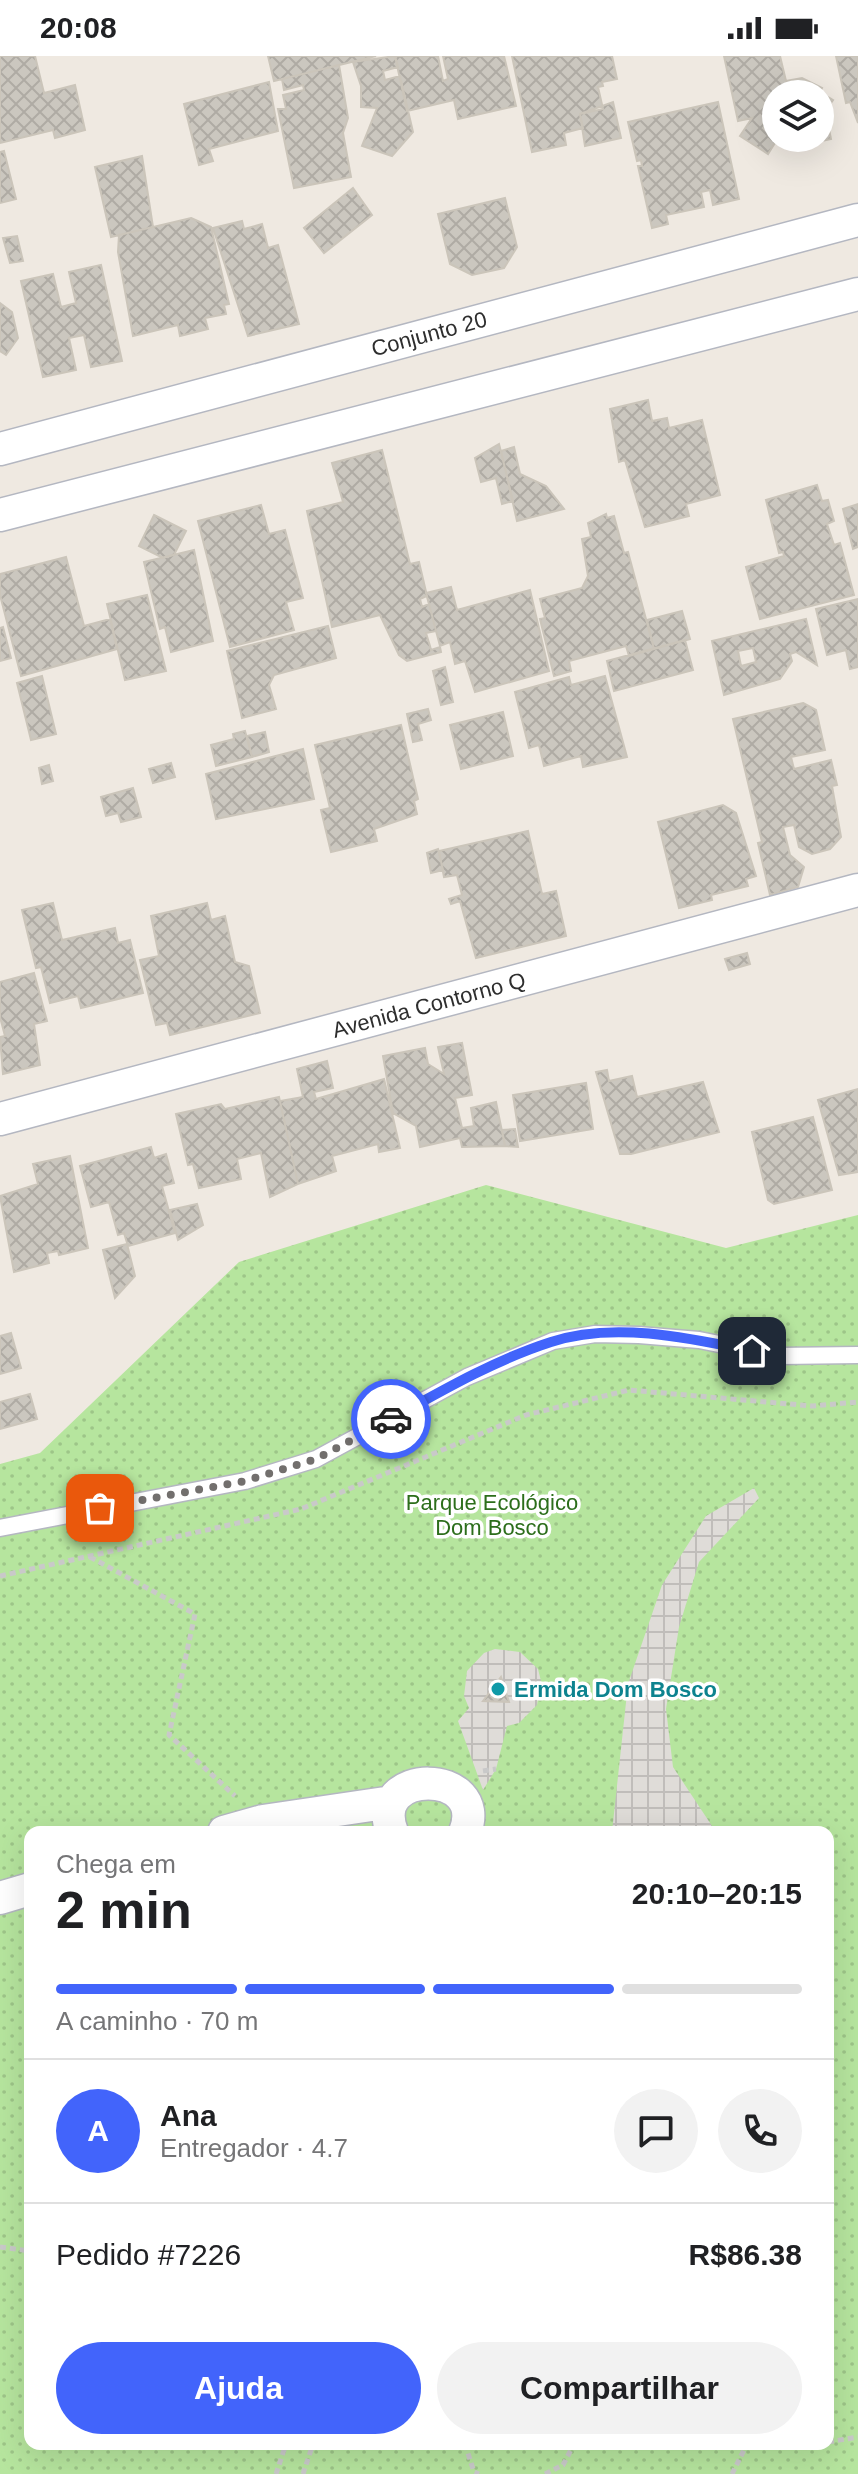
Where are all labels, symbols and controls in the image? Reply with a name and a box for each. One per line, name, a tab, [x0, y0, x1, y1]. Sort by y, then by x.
text: 20:08	[40, 11, 117, 44]
map controls	[762, 80, 834, 152]
button: layers	[762, 80, 834, 152]
street label: Conjunto 20	[368, 307, 490, 361]
street label: Avenida Contorno Q	[330, 967, 528, 1043]
pin	[718, 1317, 786, 1385]
icon: home	[730, 1329, 774, 1373]
courier	[351, 1379, 431, 1459]
icon: car	[369, 1397, 413, 1441]
pin	[66, 1474, 134, 1542]
icon: bag	[78, 1486, 122, 1530]
park label: Parque Ecológico Dom Bosco	[406, 1490, 578, 1540]
place label: Ermida Dom Bosco	[514, 1677, 717, 1702]
marker: Ermida Dom Bosco	[489, 1680, 507, 1698]
text: Chega em	[56, 1849, 176, 1879]
text: 20:10–20:15	[632, 1877, 802, 1910]
text: 2 min	[56, 1881, 192, 1939]
text: A caminho · 70 m	[56, 2006, 258, 2036]
button: chat	[614, 2089, 698, 2173]
button: phone	[718, 2089, 802, 2173]
text: Ana	[160, 2099, 217, 2132]
text: A	[87, 2114, 109, 2147]
text: Entregador · 4.7	[160, 2133, 348, 2163]
text: Pedido #7226	[56, 2238, 241, 2271]
text: R$86.38	[689, 2238, 802, 2271]
button: Ajuda	[56, 2342, 421, 2434]
button: Compartilhar	[437, 2342, 802, 2434]

